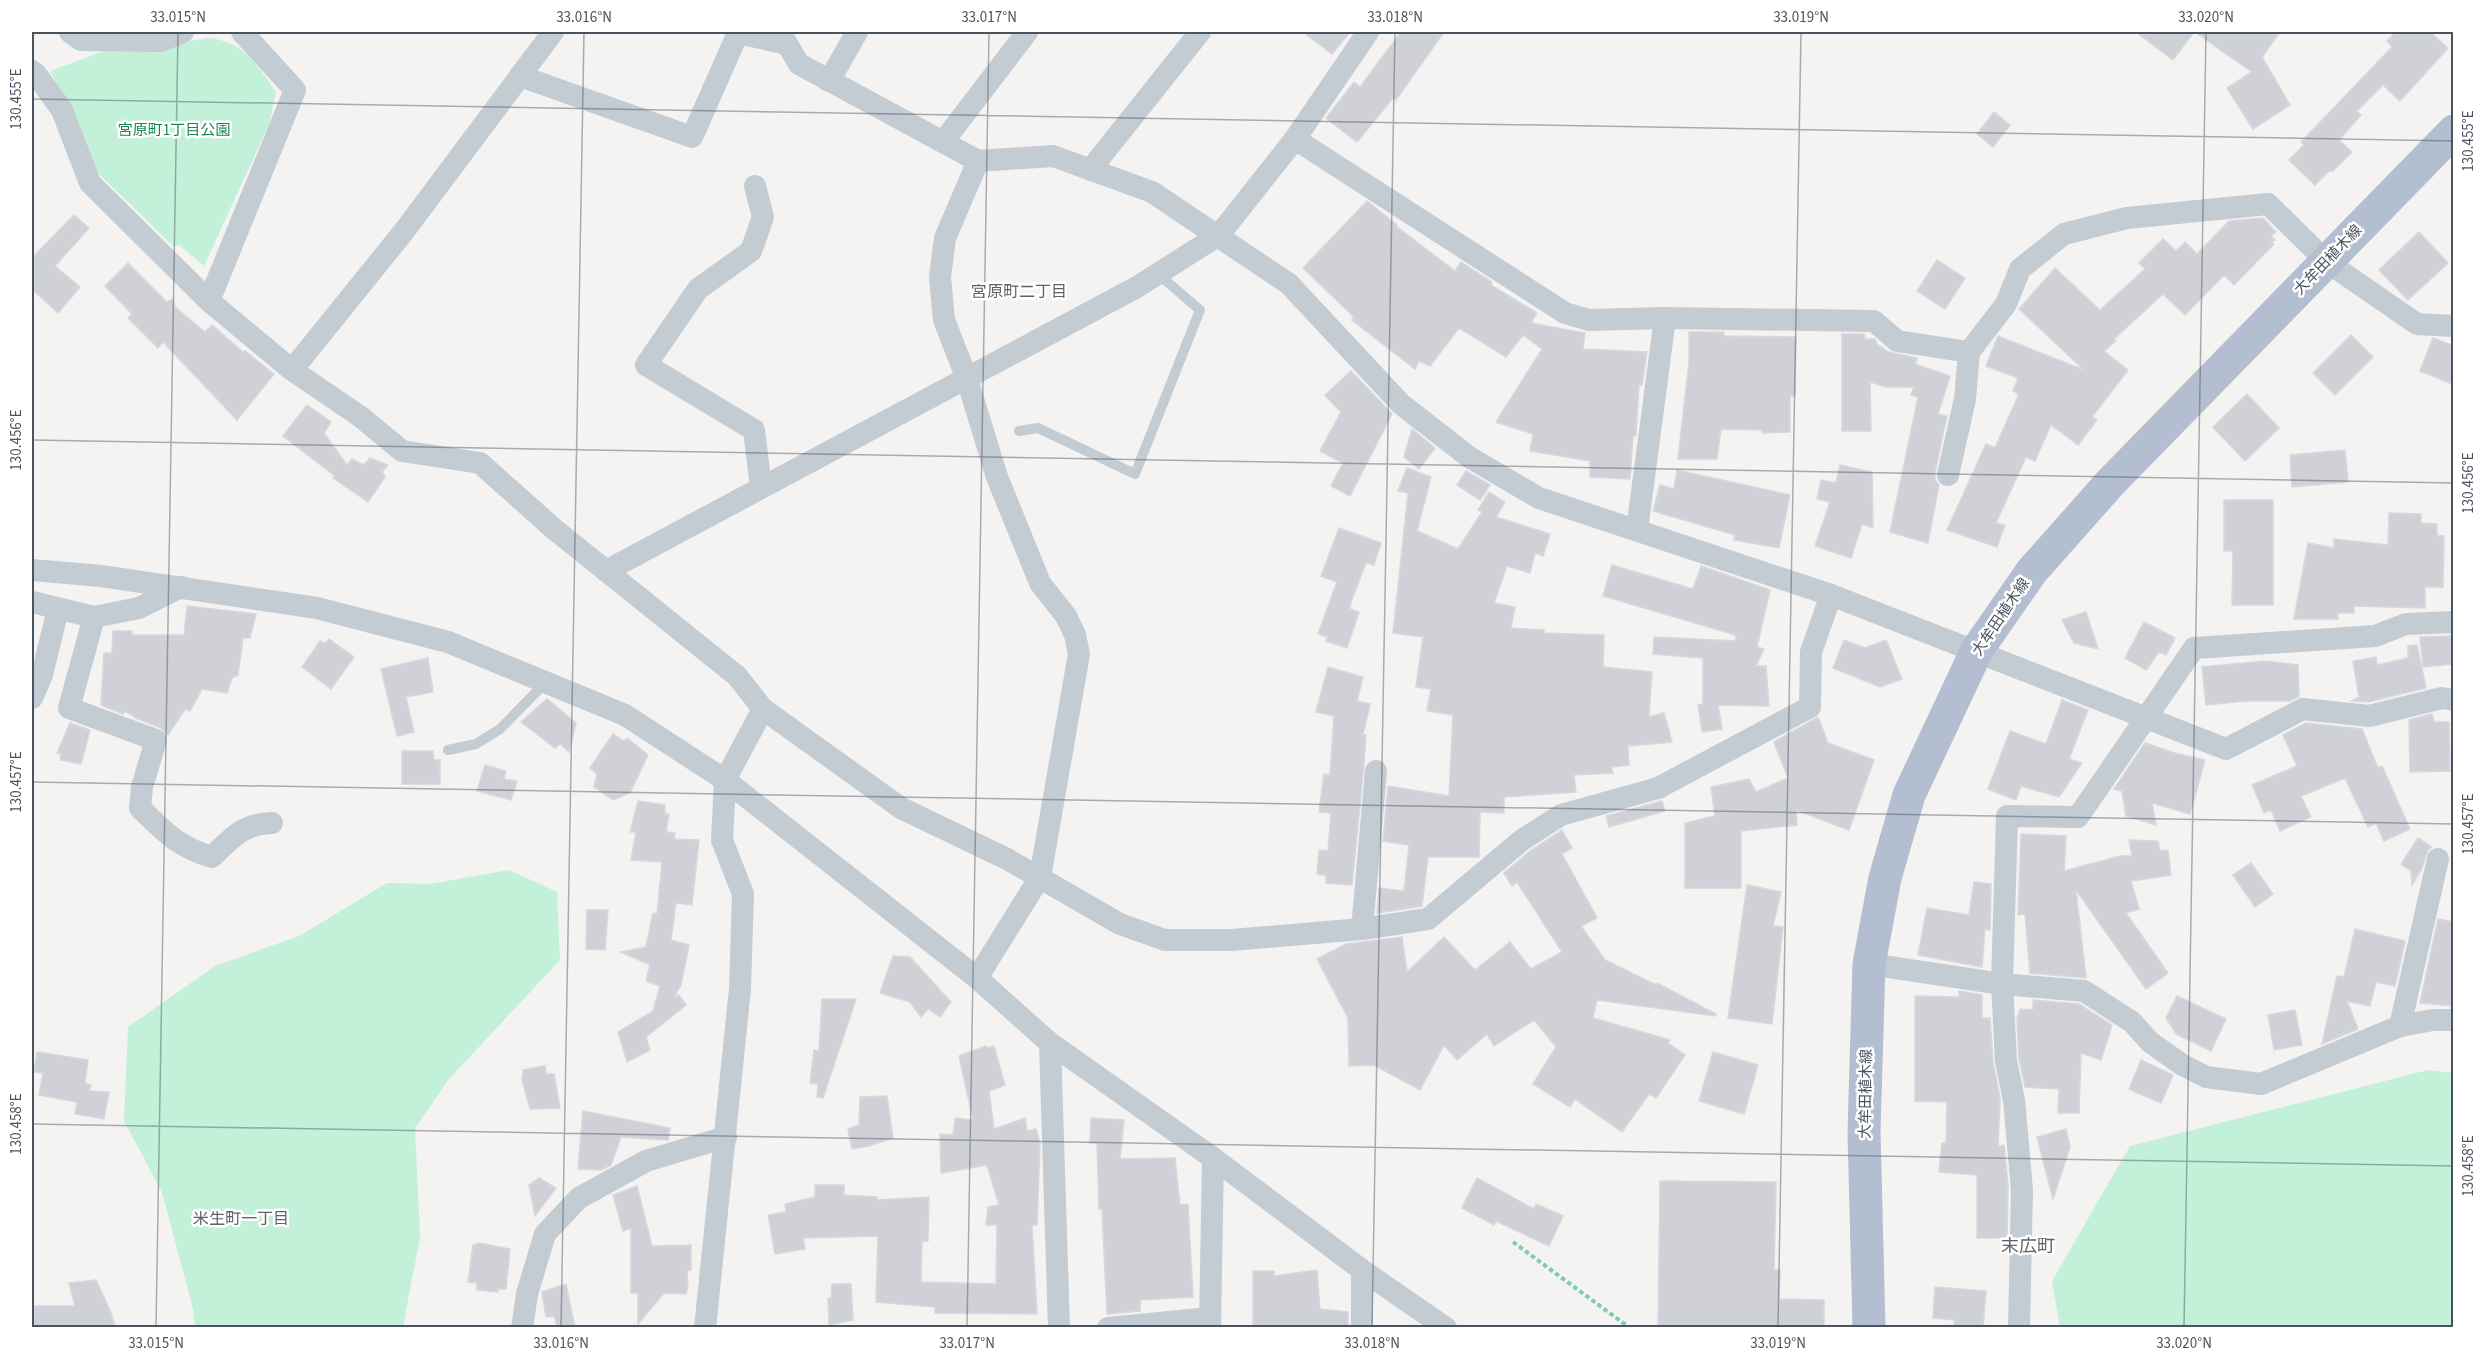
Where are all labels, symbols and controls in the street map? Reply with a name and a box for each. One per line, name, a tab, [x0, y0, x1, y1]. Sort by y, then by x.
text: 33.015°N	[150, 7, 206, 28]
text: 33.016°N	[556, 7, 612, 28]
text: 33.017°N	[961, 7, 1017, 28]
text: 33.018°N	[1367, 7, 1423, 28]
text: 33.019°N	[1773, 7, 1829, 28]
text: 33.020°N	[2178, 7, 2234, 28]
text: 130.455°E	[6, 68, 27, 130]
text: 130.455°E	[2458, 110, 2479, 172]
park label: 宮原町1丁目公園	[118, 120, 230, 141]
street label: 大牟田植木線	[2289, 220, 2367, 300]
district label: 宮原町二丁目	[971, 281, 1067, 303]
text: 130.456°E	[6, 409, 27, 471]
text: 130.456°E	[2458, 452, 2479, 514]
street label: 大牟田植木線	[1967, 574, 2035, 660]
text: 130.457°E	[6, 751, 27, 813]
text: 130.457°E	[2458, 793, 2479, 855]
street label: 大牟田植木線	[1855, 1049, 1877, 1139]
text: 130.458°E	[6, 1093, 27, 1155]
text: 130.458°E	[2458, 1135, 2479, 1197]
district label: 米生町一丁目	[193, 1208, 289, 1230]
district label: 末広町	[2001, 1234, 2055, 1259]
text: 33.015°N	[128, 1333, 184, 1354]
text: 33.016°N	[533, 1333, 589, 1354]
text: 33.017°N	[939, 1333, 995, 1354]
text: 33.018°N	[1344, 1333, 1400, 1354]
text: 33.019°N	[1750, 1333, 1806, 1354]
text: 33.020°N	[2156, 1333, 2212, 1354]

